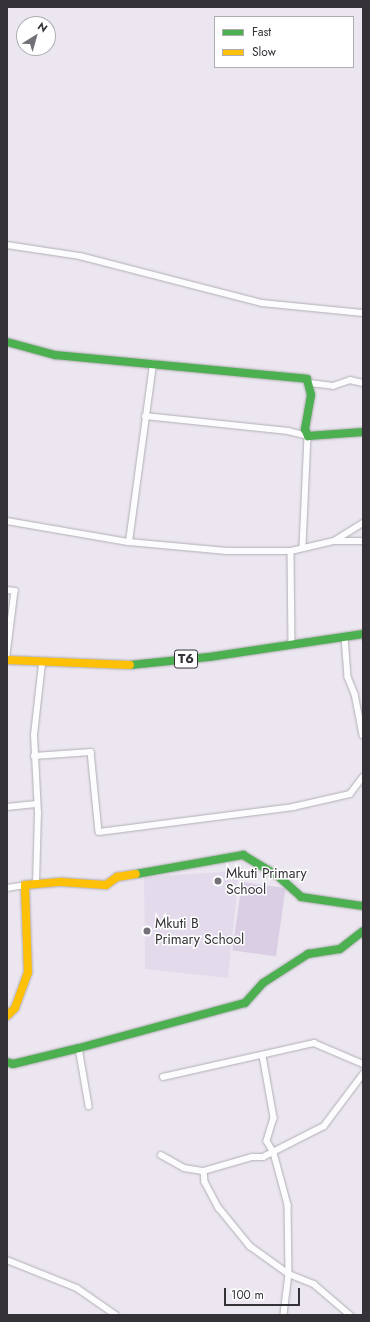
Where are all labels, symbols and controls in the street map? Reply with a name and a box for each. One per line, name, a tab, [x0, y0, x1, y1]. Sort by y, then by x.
north arrow	[16, 16, 56, 56]
legend	[214, 16, 354, 68]
text: N	[34, 18, 51, 36]
text: Fast	[252, 23, 271, 41]
text: Slow	[252, 43, 276, 61]
road number: T6	[174, 648, 198, 670]
place label: Mkuti Primary School	[226, 865, 307, 898]
marker: Mkuti Primary School	[213, 876, 223, 886]
place label: Mkuti B Primary School	[155, 915, 244, 948]
marker: Mkuti B Primary School	[142, 926, 152, 936]
scale bar	[226, 1280, 302, 1306]
text: 100 m	[231, 1286, 264, 1304]

